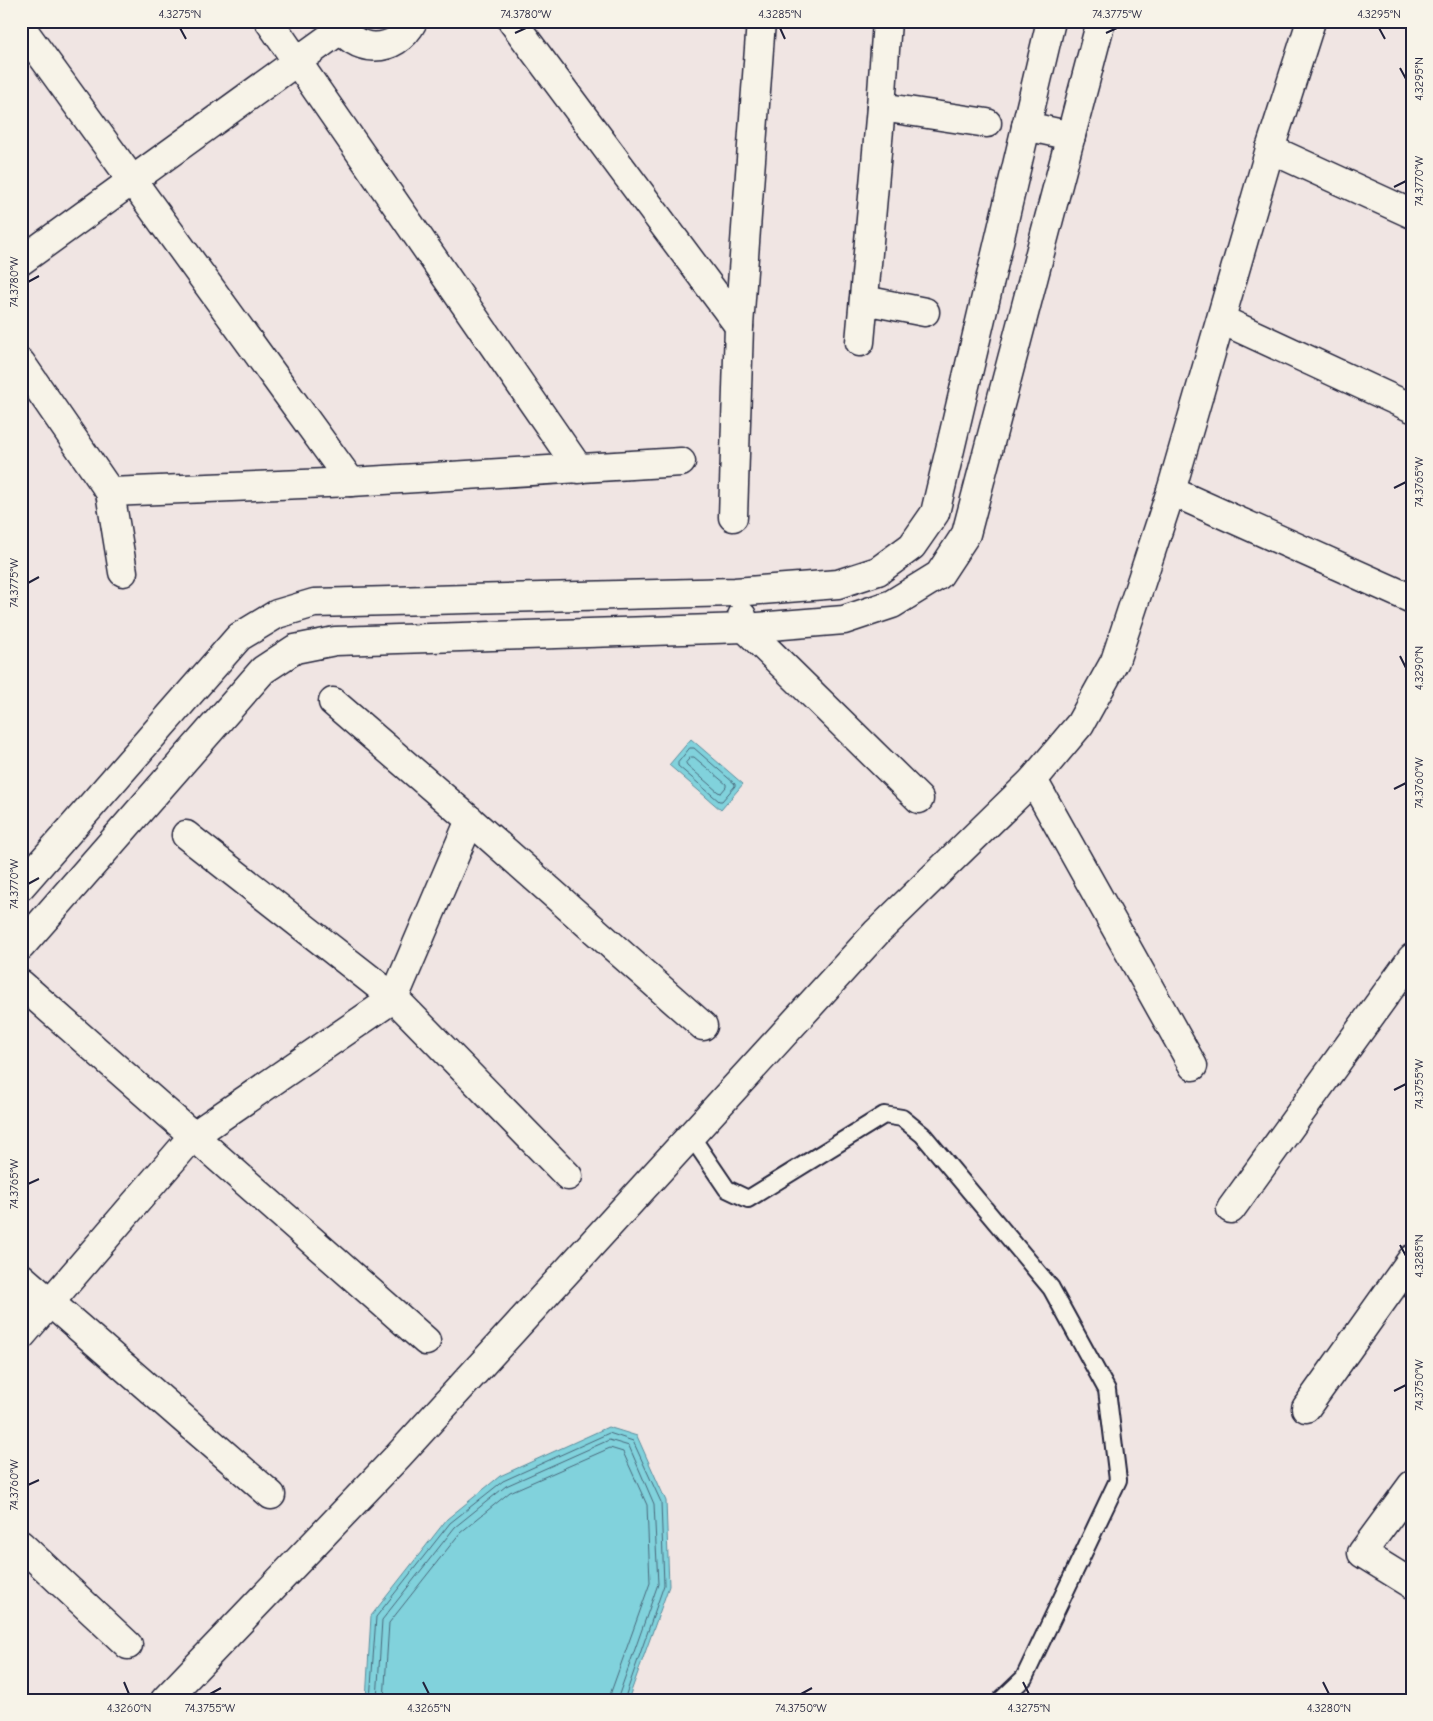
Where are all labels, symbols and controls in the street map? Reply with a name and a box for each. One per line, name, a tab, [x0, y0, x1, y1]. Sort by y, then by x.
text: 4.3275°N	[158, 7, 202, 21]
text: 74.3780°W	[501, 7, 552, 21]
text: 4.3285°N	[758, 7, 802, 21]
text: 74.3775°W	[1092, 7, 1142, 21]
text: 4.3295°N	[1357, 7, 1401, 21]
text: 4.3295°N	[1412, 57, 1426, 101]
text: 74.3770°W	[1412, 155, 1426, 206]
text: 74.3780°W	[7, 256, 21, 307]
text: 74.3765°W	[1412, 456, 1426, 507]
text: 74.3775°W	[7, 558, 21, 608]
text: 4.3290°N	[1412, 646, 1426, 690]
text: 74.3760°W	[1412, 757, 1426, 809]
text: 74.3770°W	[7, 858, 21, 909]
text: 74.3755°W	[1412, 1058, 1426, 1109]
text: 74.3765°W	[7, 1158, 21, 1209]
text: 4.3285°N	[1412, 1234, 1426, 1278]
text: 74.3750°W	[1412, 1359, 1426, 1411]
text: 74.3760°W	[7, 1459, 21, 1511]
text: 4.3260°N	[107, 1701, 151, 1715]
text: 74.3755°W	[185, 1701, 236, 1715]
text: 4.3265°N	[407, 1701, 451, 1715]
text: 74.3750°W	[775, 1701, 827, 1715]
text: 4.3275°N	[1007, 1701, 1051, 1715]
text: 4.3280°N	[1307, 1701, 1351, 1715]

